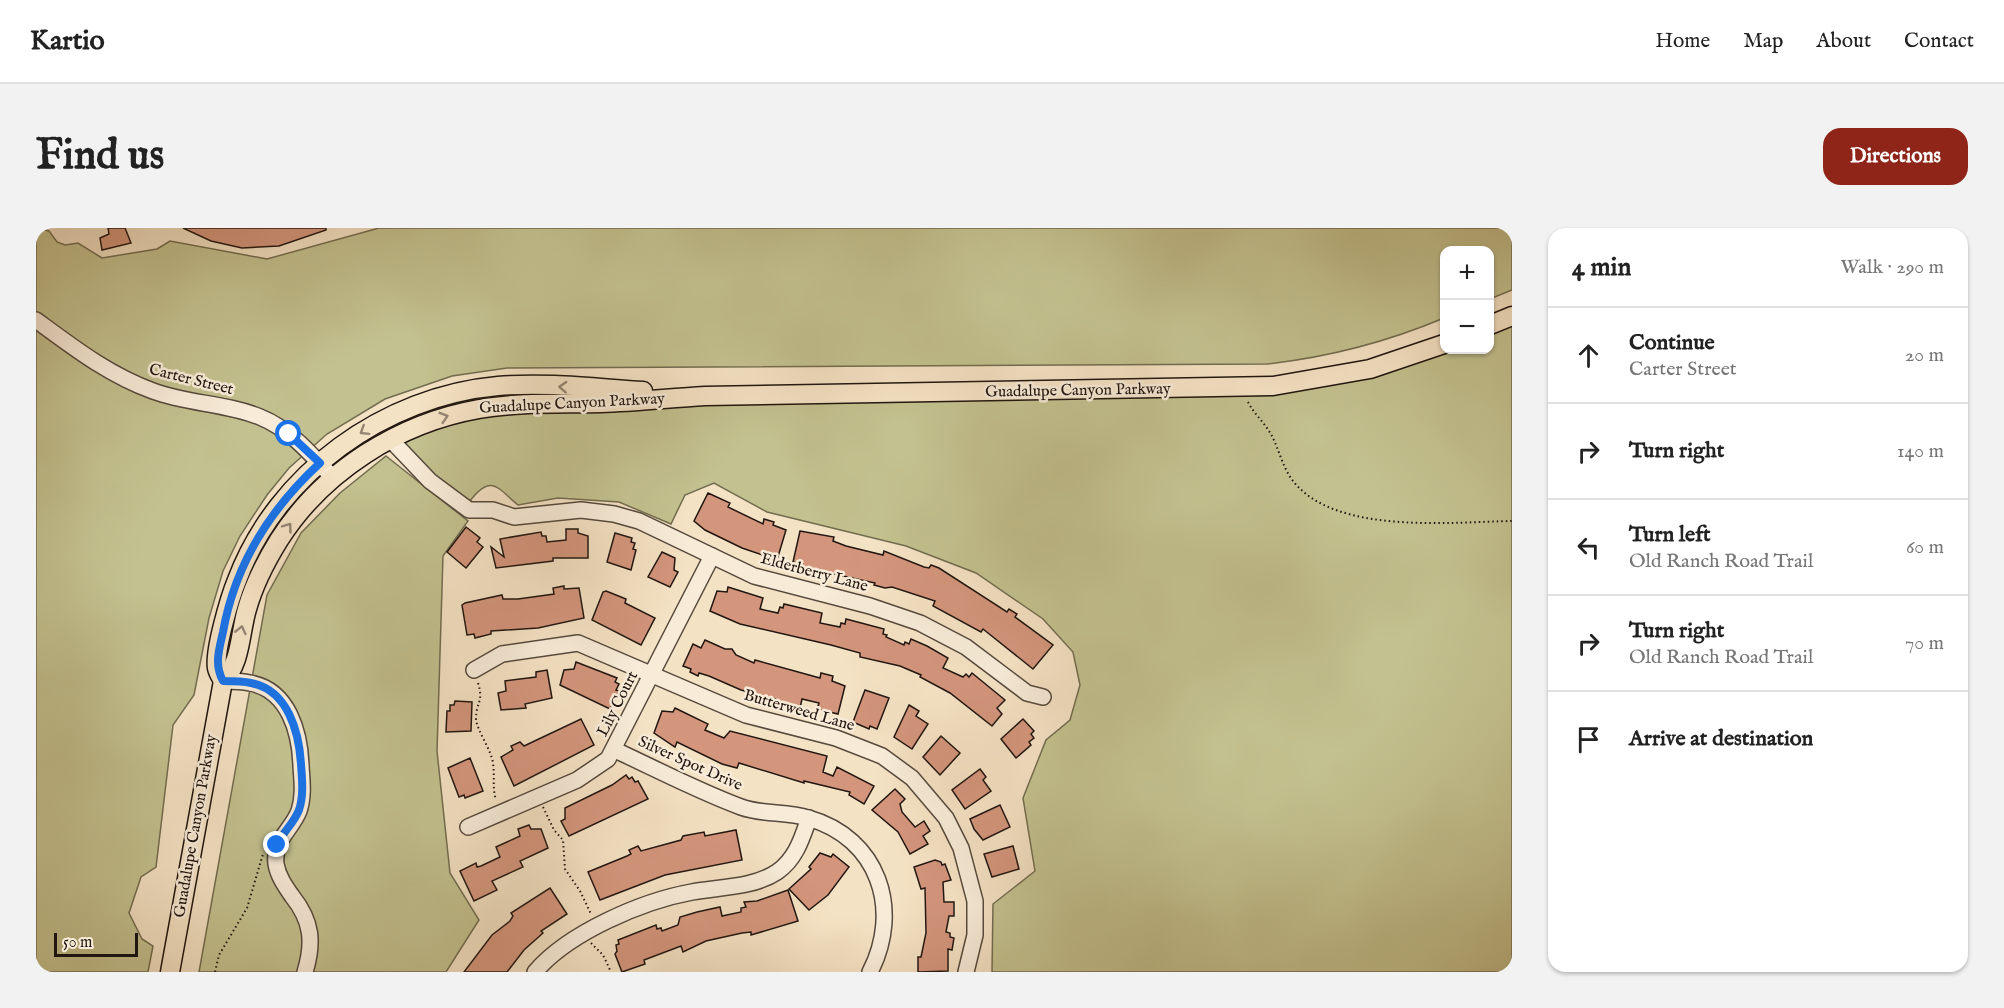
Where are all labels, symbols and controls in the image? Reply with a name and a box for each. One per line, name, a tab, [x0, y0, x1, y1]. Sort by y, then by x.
text: Kartio	[30, 24, 105, 59]
text: Home	[1655, 28, 1710, 55]
text: Map	[1743, 28, 1783, 55]
text: About	[1816, 28, 1871, 55]
text: Contact	[1904, 28, 1974, 55]
button: Directions	[1823, 128, 1968, 185]
text: Find us	[36, 130, 164, 183]
map controls	[1440, 246, 1494, 354]
button: +	[1440, 246, 1494, 300]
text: 4 min	[1572, 251, 1631, 284]
text: Walk · 290 m	[1840, 255, 1944, 280]
button: −	[1440, 300, 1494, 354]
text: Continue	[1629, 329, 1715, 357]
icon: ahead	[1572, 339, 1605, 372]
text: 20 m	[1905, 343, 1944, 368]
text: Carter Street	[1629, 357, 1737, 382]
street label: Carter Street	[147, 360, 236, 400]
street label: Guadalupe Canyon Parkway	[985, 379, 1171, 403]
one-way arrow	[558, 380, 567, 393]
street label: Guadalupe Canyon Parkway	[479, 389, 665, 419]
one-way arrow	[438, 412, 449, 424]
route start	[275, 420, 301, 446]
one-way arrow	[360, 423, 370, 435]
icon: right	[1572, 435, 1605, 468]
text: Turn right	[1629, 437, 1724, 465]
text: 140 m	[1897, 439, 1944, 464]
text: Turn left	[1629, 521, 1711, 549]
one-way arrow	[281, 523, 292, 534]
icon: left	[1572, 531, 1605, 564]
text: 60 m	[1906, 535, 1944, 560]
street label: Elderberry Lane	[758, 549, 870, 597]
text: Old Ranch Road Trail	[1629, 549, 1813, 574]
text: Turn right	[1629, 617, 1724, 645]
one-way arrow	[234, 625, 247, 635]
icon: right	[1572, 627, 1605, 660]
text: 70 m	[1905, 631, 1944, 656]
text: Old Ranch Road Trail	[1629, 645, 1813, 670]
street label: Lily Court	[593, 667, 643, 740]
street label: Butterweed Lane	[741, 686, 857, 736]
icon: arrive	[1572, 723, 1605, 756]
text: Arrive at destination	[1629, 725, 1813, 753]
street label: Silver Spot Drive	[635, 732, 745, 796]
street label: Guadalupe Canyon Parkway	[170, 733, 222, 919]
route end	[263, 831, 289, 857]
scale bar	[54, 930, 138, 958]
text: 50 m	[63, 933, 92, 953]

